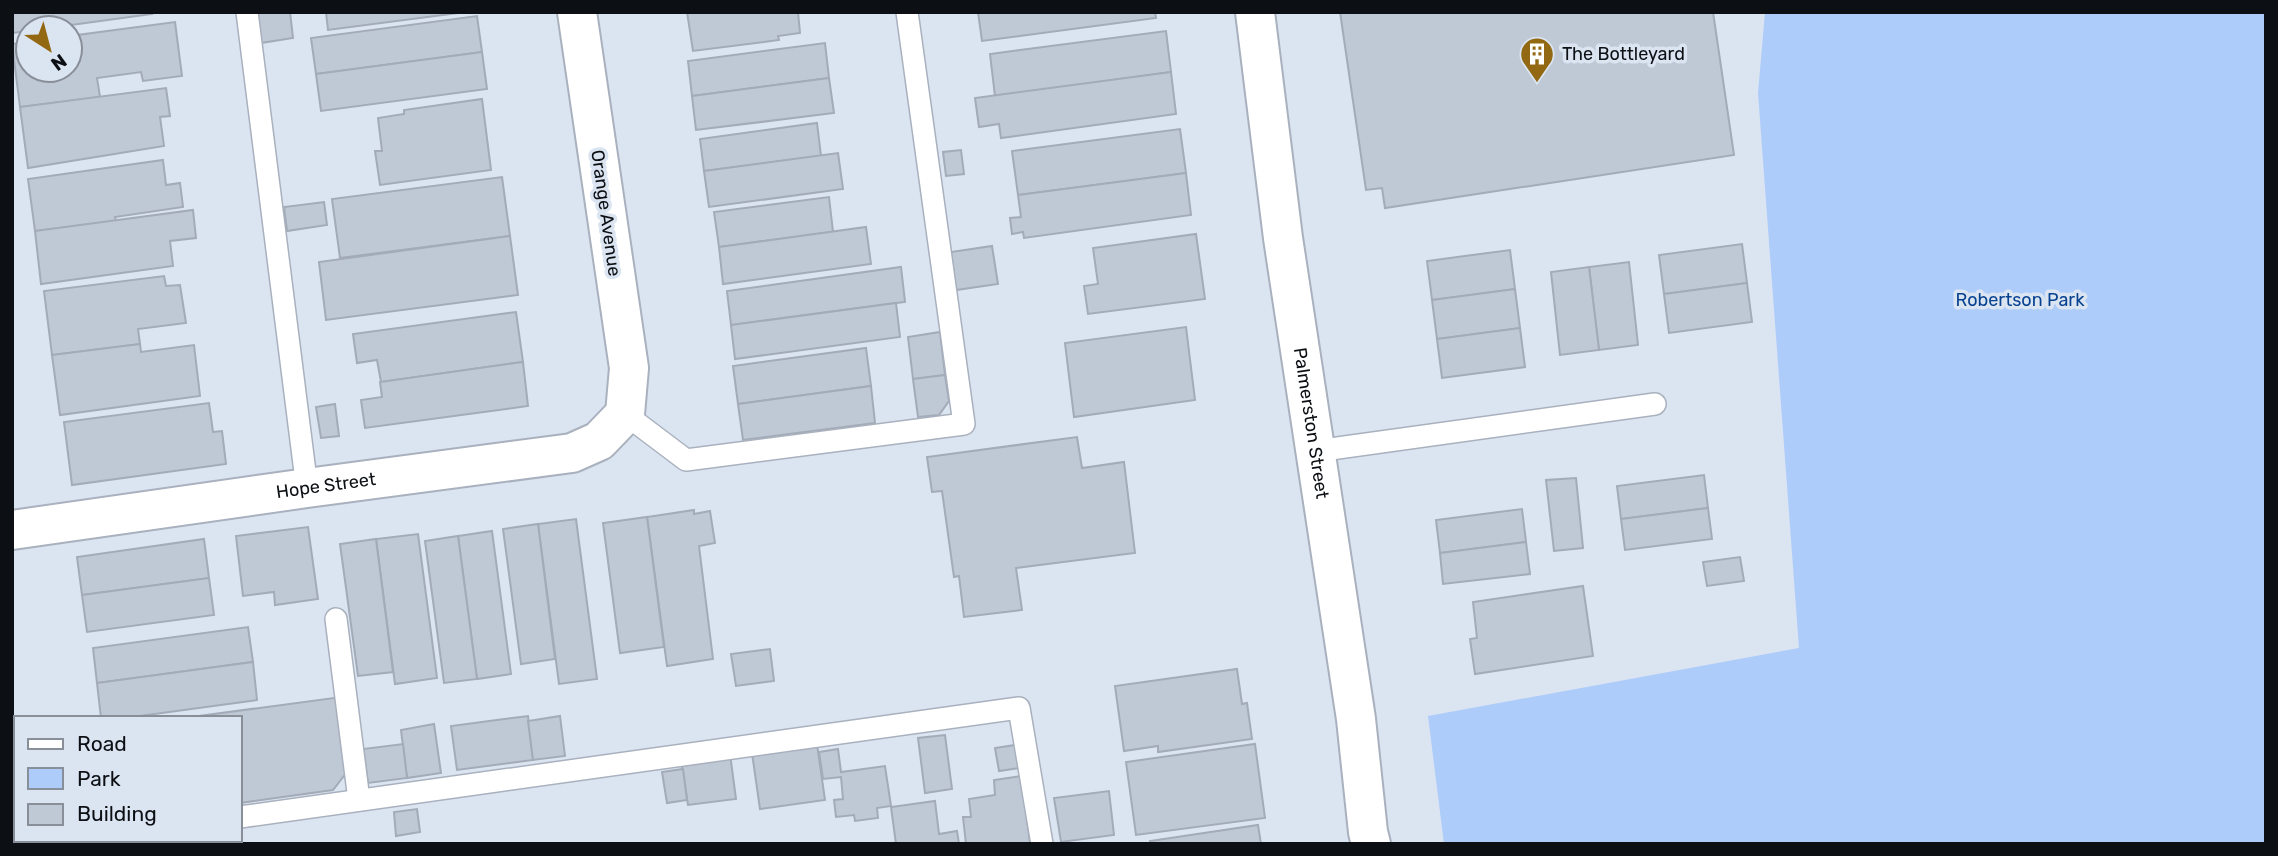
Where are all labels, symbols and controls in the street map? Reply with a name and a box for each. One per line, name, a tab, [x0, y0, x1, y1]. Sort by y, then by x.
north arrow	[14, 14, 84, 84]
building icon: The Bottleyard	[1518, 35, 1556, 84]
place label: The Bottleyard	[1562, 43, 1685, 65]
text: N	[46, 49, 71, 76]
street label: Orange Avenue	[586, 148, 626, 278]
park label: Robertson Park	[1956, 289, 2085, 311]
street label: Palmerston Street	[1289, 346, 1333, 500]
street label: Hope Street	[275, 468, 377, 503]
legend	[14, 716, 242, 842]
text: Road	[77, 731, 127, 756]
text: Park	[77, 766, 121, 791]
text: Building	[77, 801, 157, 826]

